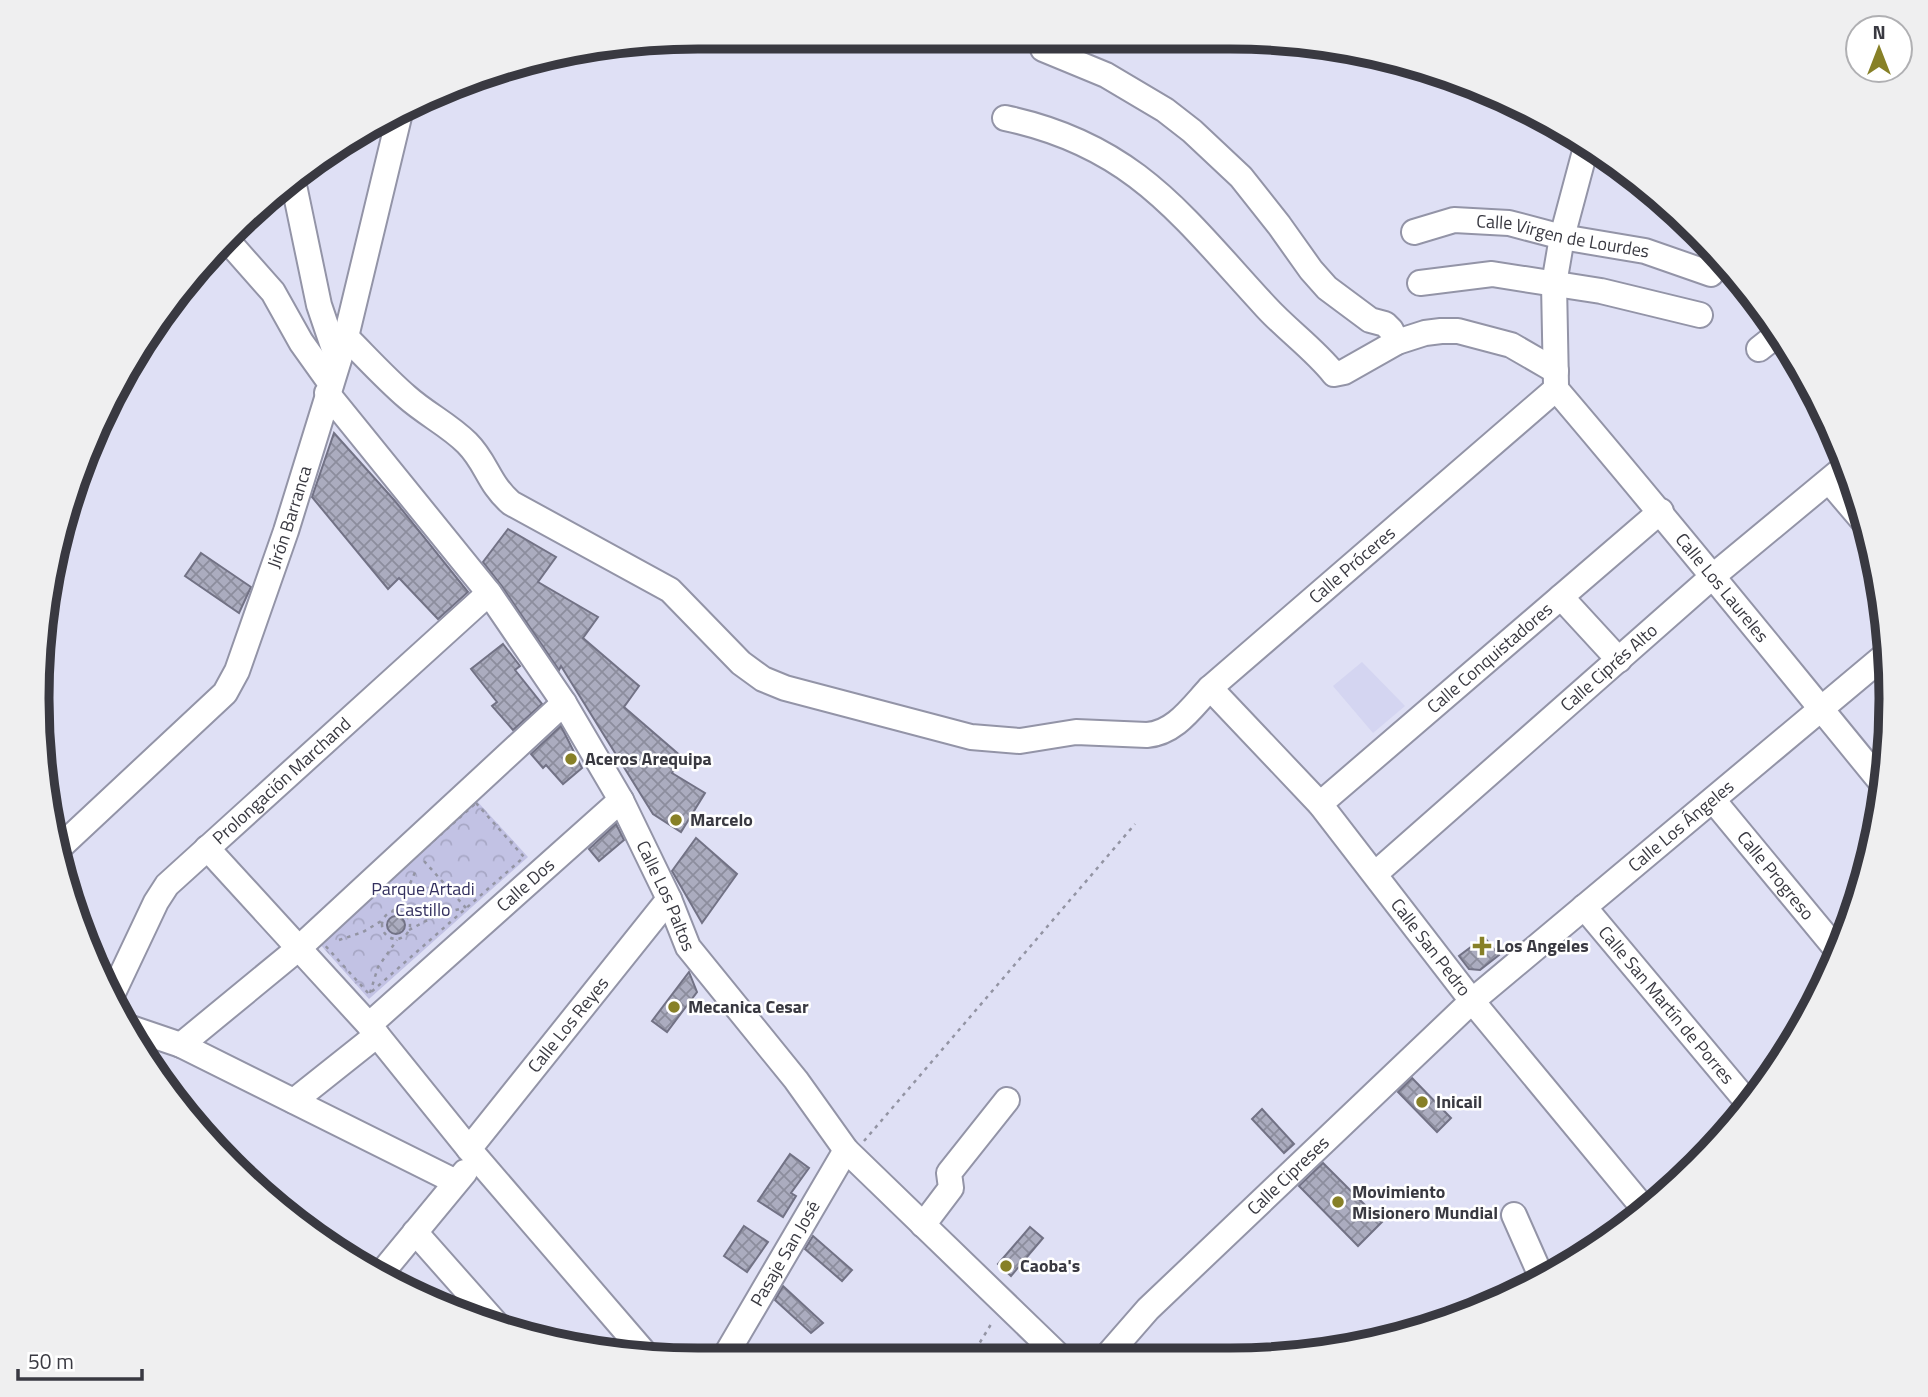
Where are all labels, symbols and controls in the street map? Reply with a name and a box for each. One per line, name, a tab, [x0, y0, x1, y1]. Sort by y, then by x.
north arrow	[1844, 14, 1914, 84]
text: N	[1872, 17, 1886, 46]
street label: Calle Virgen de Lourdes	[1475, 207, 1651, 265]
street label: Jirón Barranca	[260, 462, 318, 572]
street label: Calle Próceres	[1303, 520, 1401, 610]
street label: Calle Los Laureles	[1669, 527, 1776, 648]
street label: Calle Conquistadores	[1421, 596, 1558, 719]
street label: Calle Ciprés Alto	[1554, 617, 1663, 718]
street label: Prolongación Marchand	[206, 711, 357, 851]
place label: Aceros Arequipa	[585, 745, 712, 772]
marker: Aceros Arequipa	[563, 751, 579, 767]
street label: Calle Los Ángeles	[1622, 773, 1740, 878]
place label: Marcelo	[690, 806, 753, 833]
marker: Marcelo	[668, 812, 684, 828]
street label: Calle Progreso	[1731, 825, 1821, 926]
street label: Calle Los Paltos	[630, 836, 702, 955]
street label: Calle Dos	[490, 851, 560, 918]
park label: Parque Artadi Castillo	[371, 875, 475, 923]
street label: Calle San Pedro	[1384, 892, 1478, 1002]
street label: Calle San Martín de Porres	[1592, 920, 1741, 1090]
place label: Los Angeles	[1496, 932, 1589, 959]
marker: Los Angeles	[1474, 938, 1490, 954]
street label: Calle Los Reyes	[521, 971, 615, 1078]
place label: Mecanica Cesar	[688, 993, 809, 1020]
marker: Mecanica Cesar	[666, 999, 682, 1015]
place label: Inicail	[1436, 1088, 1482, 1115]
marker: Inicail	[1414, 1094, 1430, 1110]
street label: Calle Cipreses	[1241, 1129, 1335, 1221]
place label: Movimiento Misionero Mundial	[1352, 1178, 1498, 1226]
marker: Movimiento Misionero Mundial	[1330, 1194, 1346, 1210]
street label: Pasaje San José	[743, 1195, 826, 1311]
place label: Caoba's	[1020, 1252, 1080, 1279]
marker: Caoba's	[998, 1258, 1014, 1274]
scale bar	[18, 1338, 142, 1382]
text: 50 m	[28, 1345, 74, 1377]

